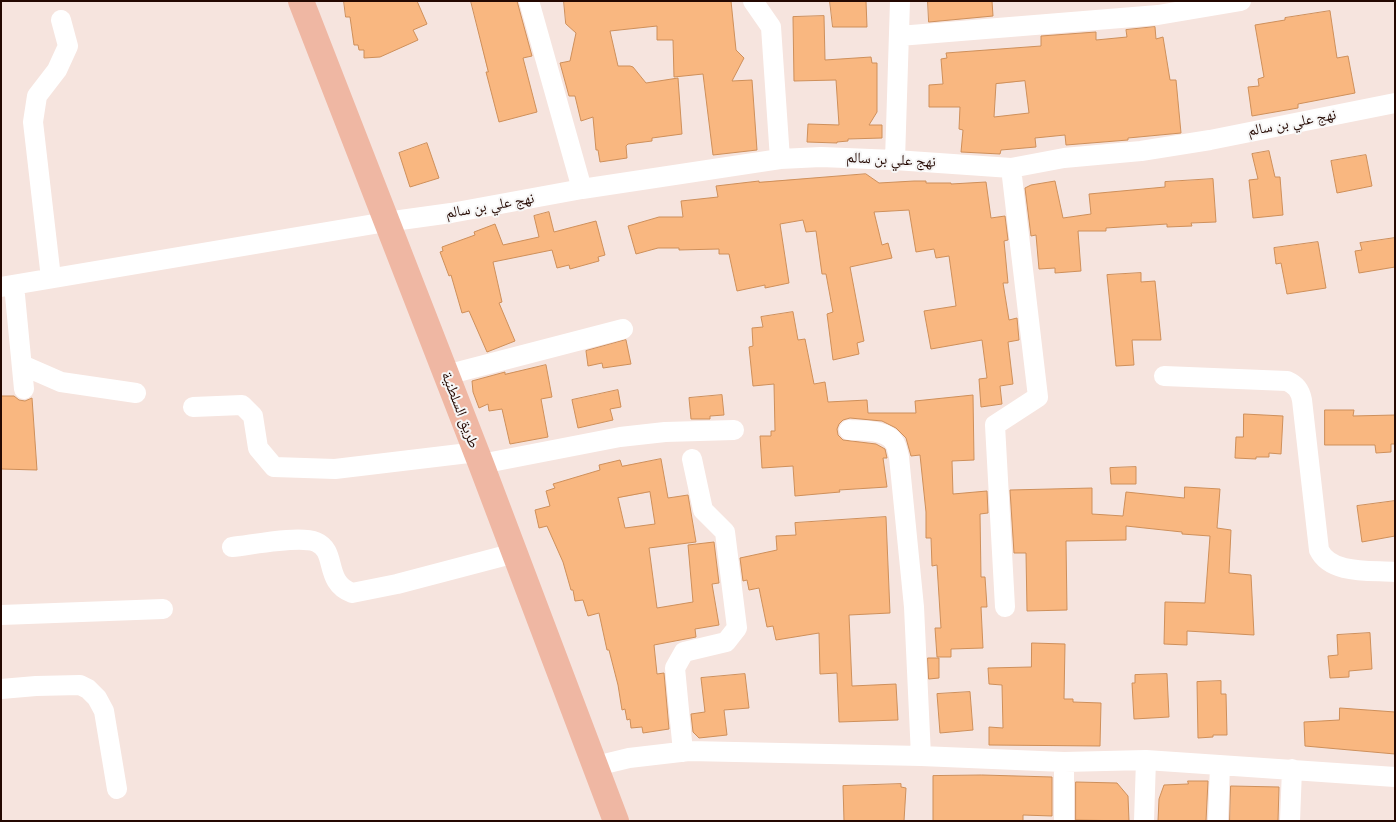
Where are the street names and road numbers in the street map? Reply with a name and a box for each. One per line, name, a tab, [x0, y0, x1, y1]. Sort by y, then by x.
street label: نهج علي بن سالم	[1246, 106, 1338, 140]
street label: نهج علي بن سالم	[846, 149, 936, 171]
street label: نهج علي بن سالم	[444, 189, 536, 223]
street label: طريق السلطنية	[437, 369, 483, 451]

